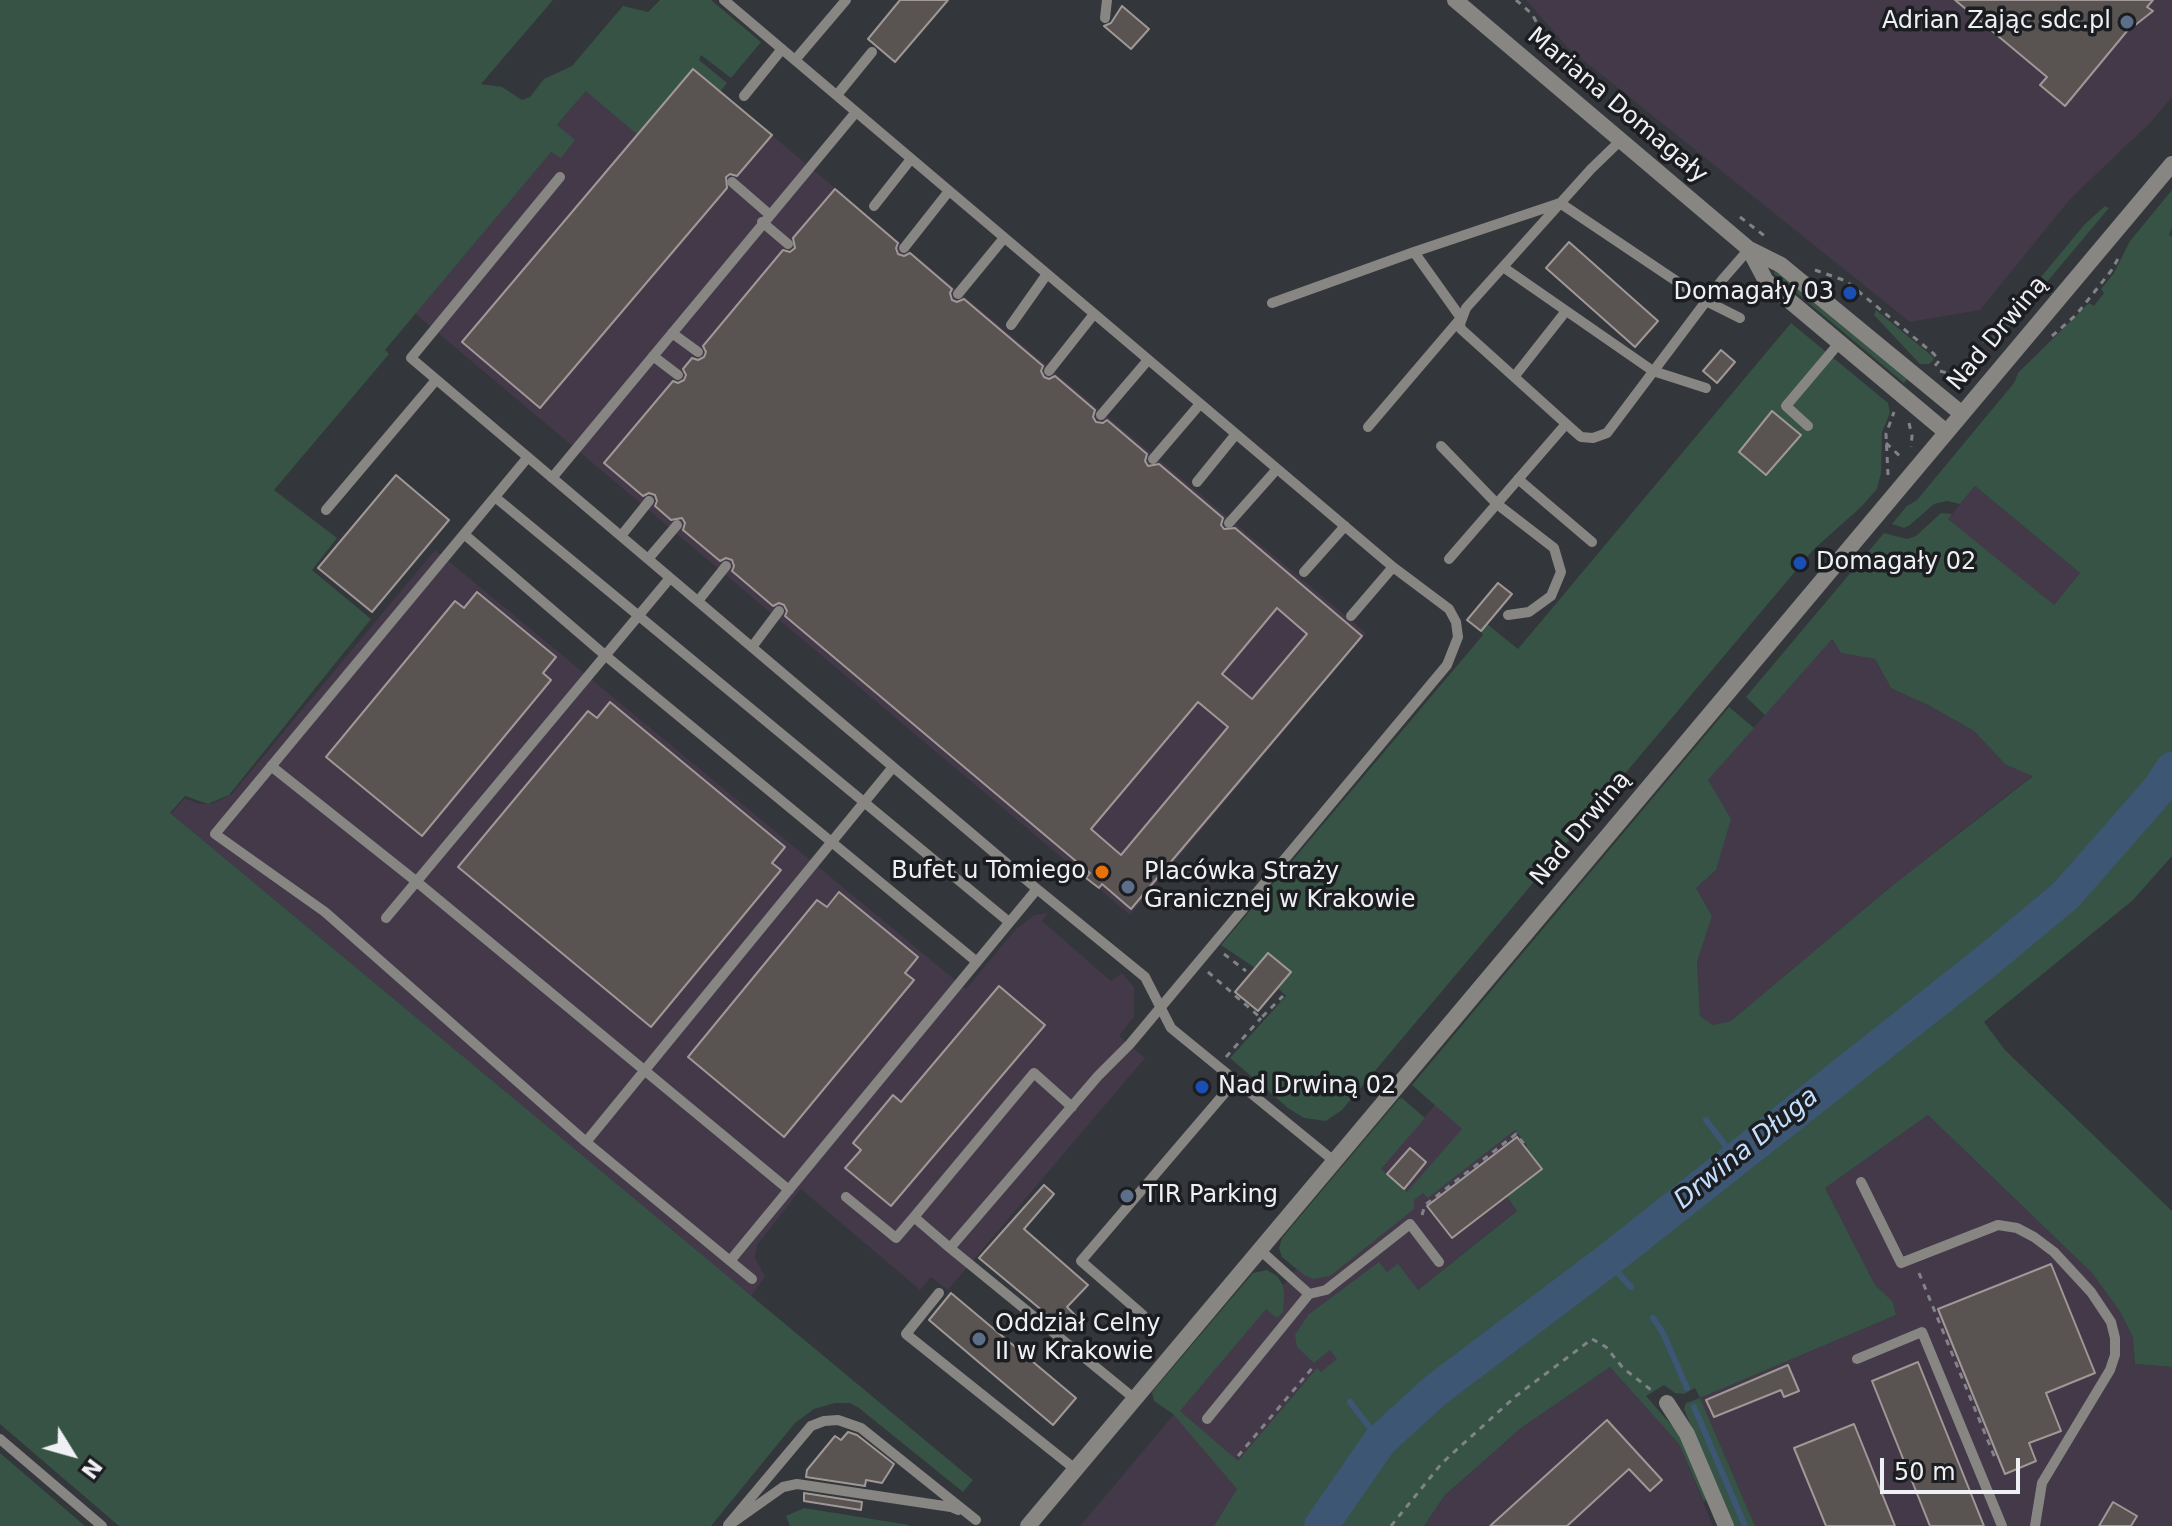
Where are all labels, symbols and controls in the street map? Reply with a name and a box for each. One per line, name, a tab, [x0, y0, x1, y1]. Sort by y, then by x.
place label: Adrian Zając sdc.pl	[1882, 8, 2111, 36]
marker: Adrian Zając sdc.pl	[2118, 13, 2136, 31]
street label: Mariana Domagały	[1521, 22, 1713, 190]
street label: Nad Drwiną	[1942, 271, 2054, 397]
place label: Domagały 03	[1674, 279, 1834, 307]
marker: Domagały 03	[1841, 284, 1859, 302]
place label: Domagały 02	[1816, 549, 1976, 577]
marker: Domagały 02	[1791, 554, 1809, 572]
street label: Nad Drwiną	[1525, 766, 1637, 892]
place label: Bufet u Tomiego	[891, 858, 1086, 886]
place label: Placówka Straży Granicznej w Krakowie	[1144, 859, 1415, 915]
marker: Bufet u Tomiego	[1093, 863, 1111, 881]
marker: Placówka Straży Granicznej w Krakowie	[1119, 878, 1137, 896]
place label: Nad Drwiną 02	[1218, 1073, 1396, 1101]
marker: Nad Drwiną 02	[1193, 1078, 1211, 1096]
water label: Drwina Długa	[1669, 1081, 1825, 1217]
place label: TIR Parking	[1143, 1182, 1278, 1210]
marker: TIR Parking	[1118, 1187, 1136, 1205]
place label: Oddział Celny II w Krakowie	[995, 1311, 1160, 1367]
marker: Oddział Celny II w Krakowie	[970, 1330, 988, 1348]
north arrow	[32, 1414, 112, 1494]
scale bar	[1884, 1442, 2024, 1492]
text: N	[76, 1454, 107, 1484]
text: 50 m	[1894, 1458, 1956, 1486]

